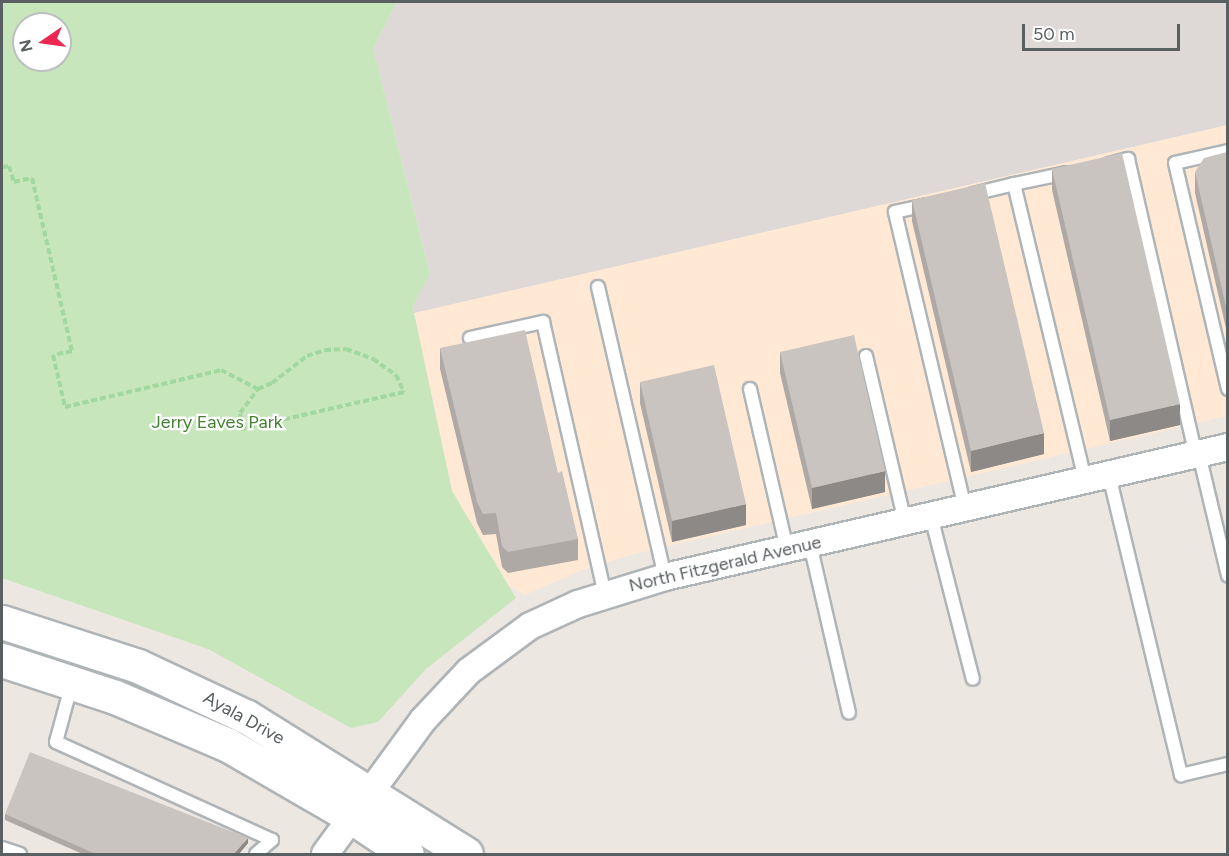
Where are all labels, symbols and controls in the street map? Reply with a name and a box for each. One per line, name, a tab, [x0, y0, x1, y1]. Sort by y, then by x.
north arrow	[12, 12, 72, 72]
scale bar	[1025, 12, 1182, 50]
text: 50 m	[1033, 23, 1075, 45]
text: N	[15, 38, 37, 54]
park label: Jerry Eaves Park	[152, 411, 282, 433]
street label: North Fitzgerald Avenue	[627, 531, 823, 597]
street label: Ayala Drive	[200, 687, 288, 749]

